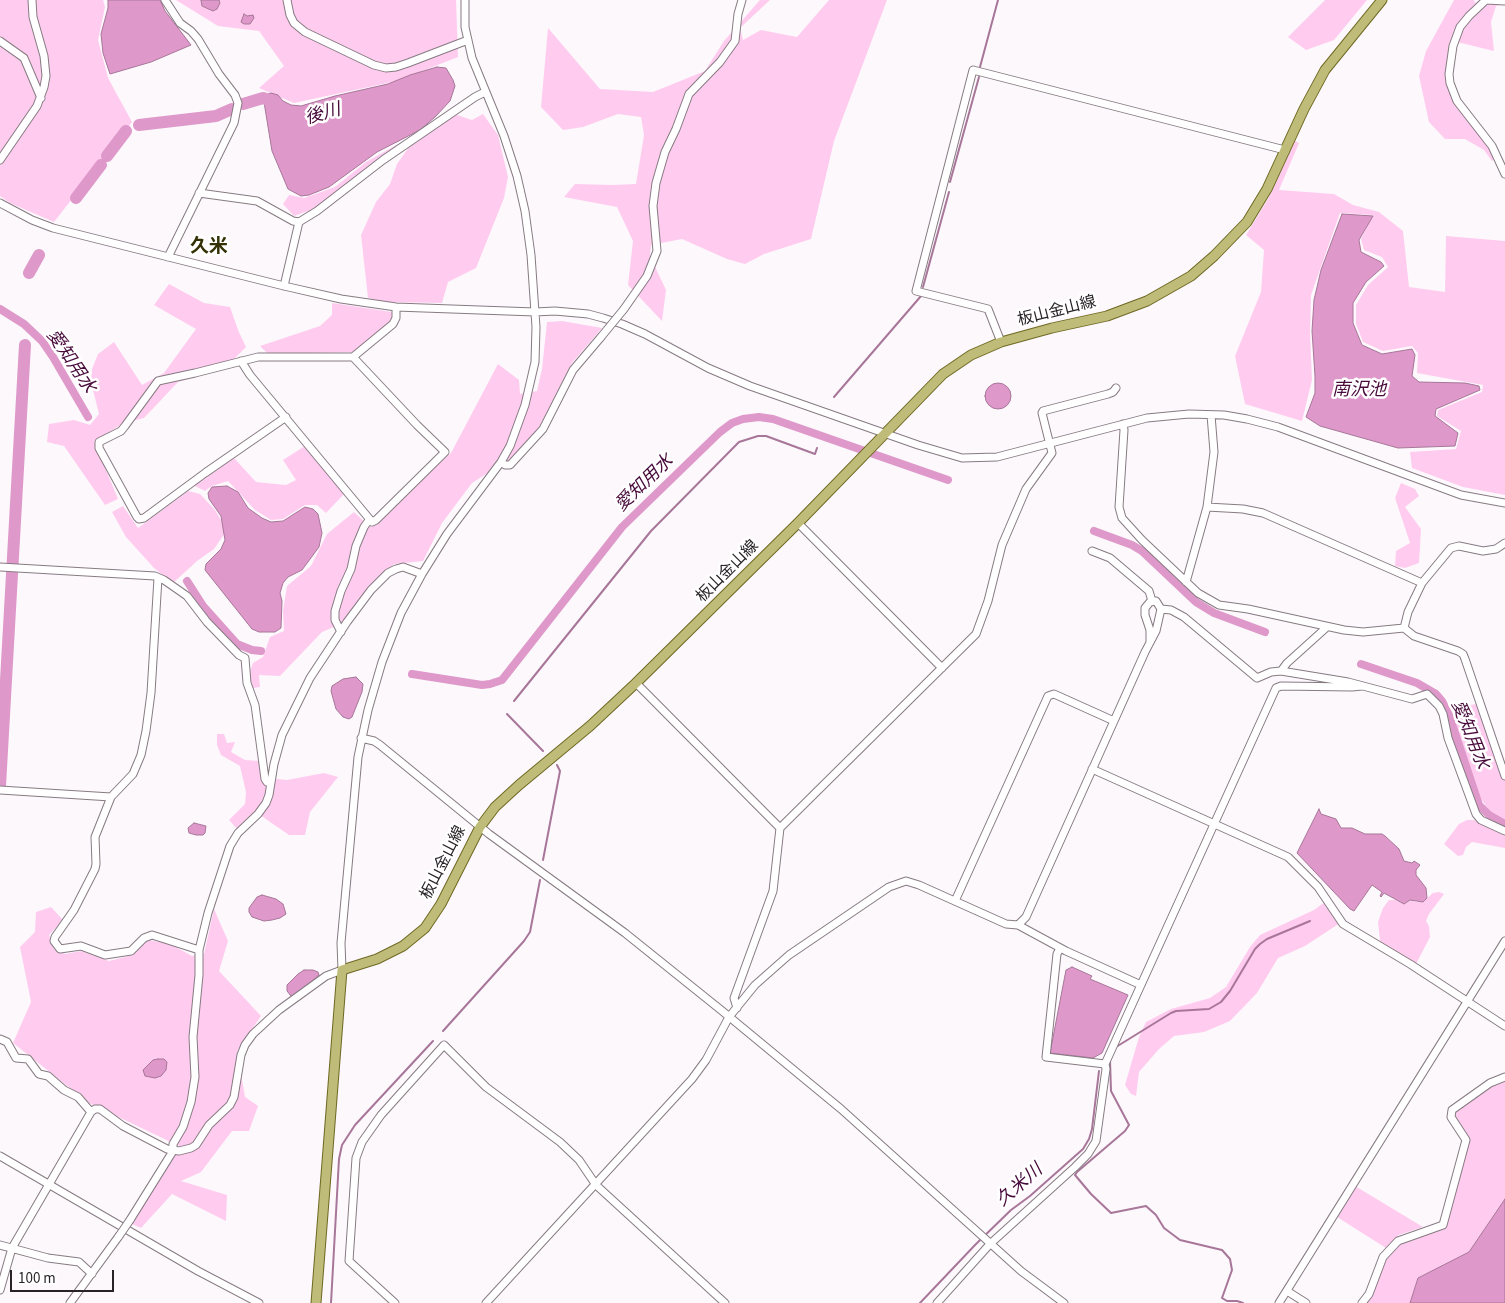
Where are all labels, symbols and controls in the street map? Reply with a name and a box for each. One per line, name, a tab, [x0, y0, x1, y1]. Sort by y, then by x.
water label: 後川	[303, 100, 343, 130]
district label: 久米	[190, 237, 228, 259]
street label: 板山金山線	[1016, 293, 1098, 331]
water label: 愛知用水	[41, 326, 99, 398]
water label: 南沢池	[1332, 380, 1386, 402]
water label: 愛知用水	[612, 451, 678, 517]
street label: 板山金山線	[693, 537, 763, 607]
water label: 愛知用水	[1446, 698, 1492, 772]
street label: 板山金山線	[417, 823, 471, 903]
water label: 久米川	[993, 1160, 1047, 1212]
scale bar	[12, 1260, 116, 1292]
text: 100 m	[18, 1268, 56, 1289]

